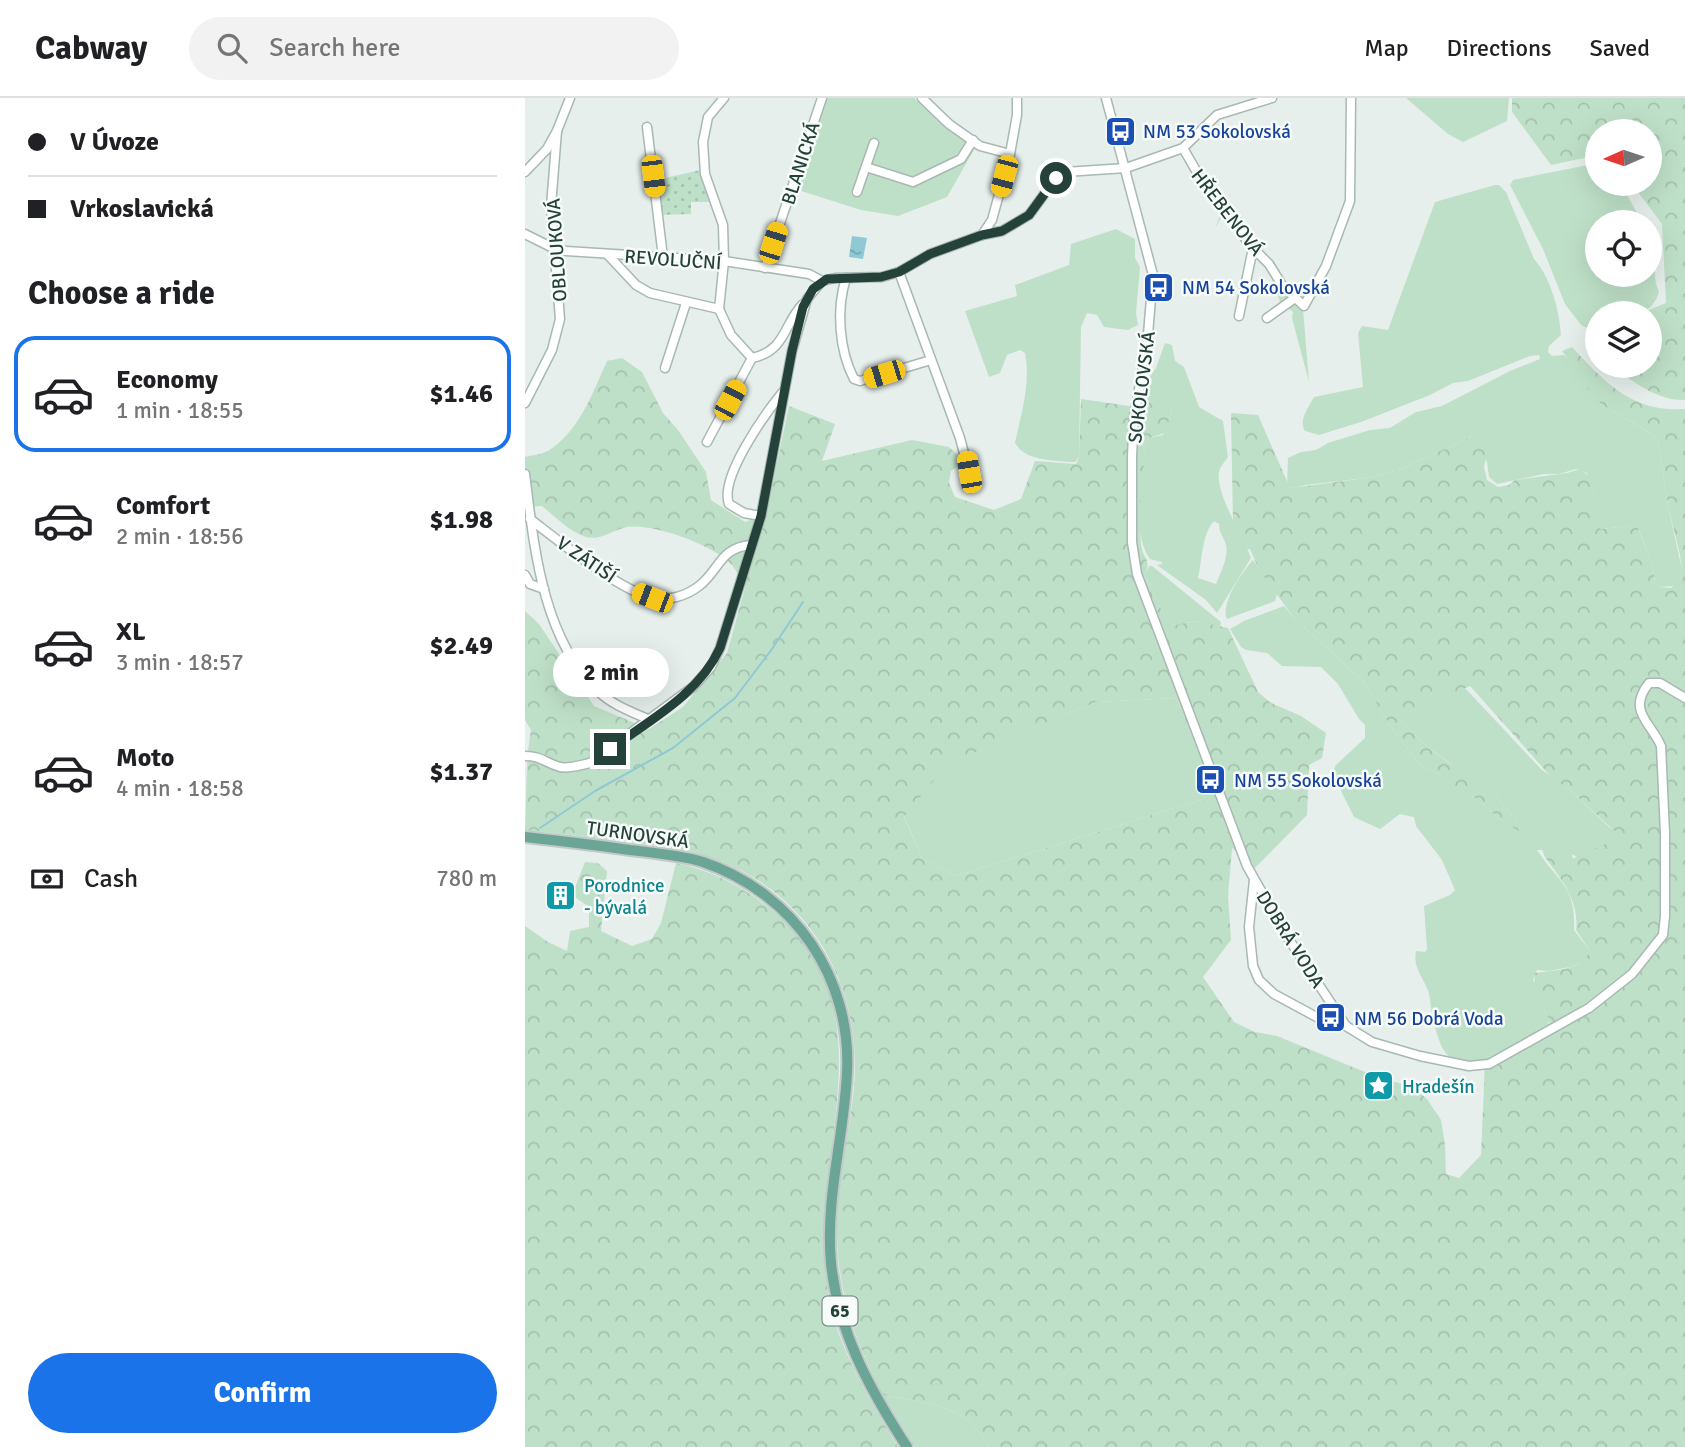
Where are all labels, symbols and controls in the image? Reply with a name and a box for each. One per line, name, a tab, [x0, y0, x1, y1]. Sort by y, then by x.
search box	[189, 17, 679, 80]
text: Cabway	[35, 28, 147, 69]
icon: search	[213, 29, 251, 67]
text: Search here	[269, 32, 400, 64]
text: Map	[1364, 33, 1409, 63]
text: Directions	[1447, 33, 1552, 63]
text: Saved	[1590, 33, 1650, 63]
bus stop icon: NM 53 Sokolovská	[1103, 114, 1137, 148]
street label: BLANICKÁ	[776, 118, 826, 208]
north arrow	[1585, 119, 1663, 196]
map controls	[1585, 119, 1662, 378]
place label: NM 53 Sokolovská	[1143, 120, 1291, 144]
text: V Úvoze	[70, 126, 159, 158]
car	[989, 153, 1020, 199]
car	[641, 154, 666, 198]
route start	[1040, 162, 1072, 194]
street label: HŘEBENOVÁ	[1186, 164, 1269, 261]
text: Vrkoslavická	[70, 193, 214, 225]
street label: OBLOUKOVÁ	[541, 197, 573, 302]
button: locate	[1585, 210, 1662, 287]
car	[757, 220, 790, 266]
street label: REVOLUČNÍ	[624, 244, 723, 275]
bus stop icon: NM 54 Sokolovská	[1142, 270, 1176, 304]
text: Choose a ride	[28, 274, 215, 313]
place label: NM 54 Sokolovská	[1182, 276, 1330, 300]
button: layers	[1585, 301, 1662, 378]
street label: SOKOLOVSKÁ	[1123, 329, 1161, 445]
car	[861, 358, 908, 390]
icon: car	[32, 363, 95, 426]
text: Economy	[116, 364, 218, 396]
car	[711, 377, 750, 423]
text: $1.46	[429, 378, 493, 410]
text: 1 min · 18:55	[116, 396, 244, 425]
car	[956, 449, 983, 495]
icon: car	[32, 489, 95, 552]
text: Comfort	[116, 490, 210, 522]
text: $1.98	[429, 504, 493, 536]
text: 2 min · 18:56	[116, 522, 244, 551]
street label: V ZÁTIŠÍ	[552, 530, 622, 589]
car	[629, 581, 676, 615]
icon: car	[32, 615, 95, 678]
text: XL	[116, 616, 146, 648]
text: $2.49	[429, 630, 493, 662]
text: 3 min · 18:57	[116, 648, 244, 677]
callout: 2 min	[552, 648, 668, 696]
text: 2 min	[583, 658, 639, 687]
route end	[594, 733, 626, 765]
icon: car	[32, 741, 95, 804]
text: Moto	[116, 742, 174, 774]
text: $1.37	[429, 756, 493, 788]
bus stop icon: NM 55 Sokolovská	[1194, 763, 1228, 797]
place label: NM 55 Sokolovská	[1234, 769, 1382, 793]
text: 4 min · 18:58	[116, 774, 244, 803]
street label: TURNOVSKÁ	[585, 816, 691, 854]
icon: cash	[28, 860, 66, 898]
text: Cash	[84, 863, 138, 895]
text: 780 m	[436, 864, 497, 893]
place label: Porodnice - bývalá	[584, 874, 665, 920]
building icon: Porodnice - bývalá	[544, 879, 578, 913]
street label: DOBRÁ VODA	[1251, 886, 1330, 993]
bus stop icon: NM 56 Dobrá Voda	[1314, 1001, 1348, 1035]
place label: NM 56 Dobrá Voda	[1354, 1007, 1504, 1031]
place icon: Hradešín	[1362, 1069, 1396, 1103]
place label: Hradešín	[1402, 1075, 1475, 1099]
road number: 65	[823, 1296, 857, 1326]
button: Confirm	[28, 1353, 497, 1433]

